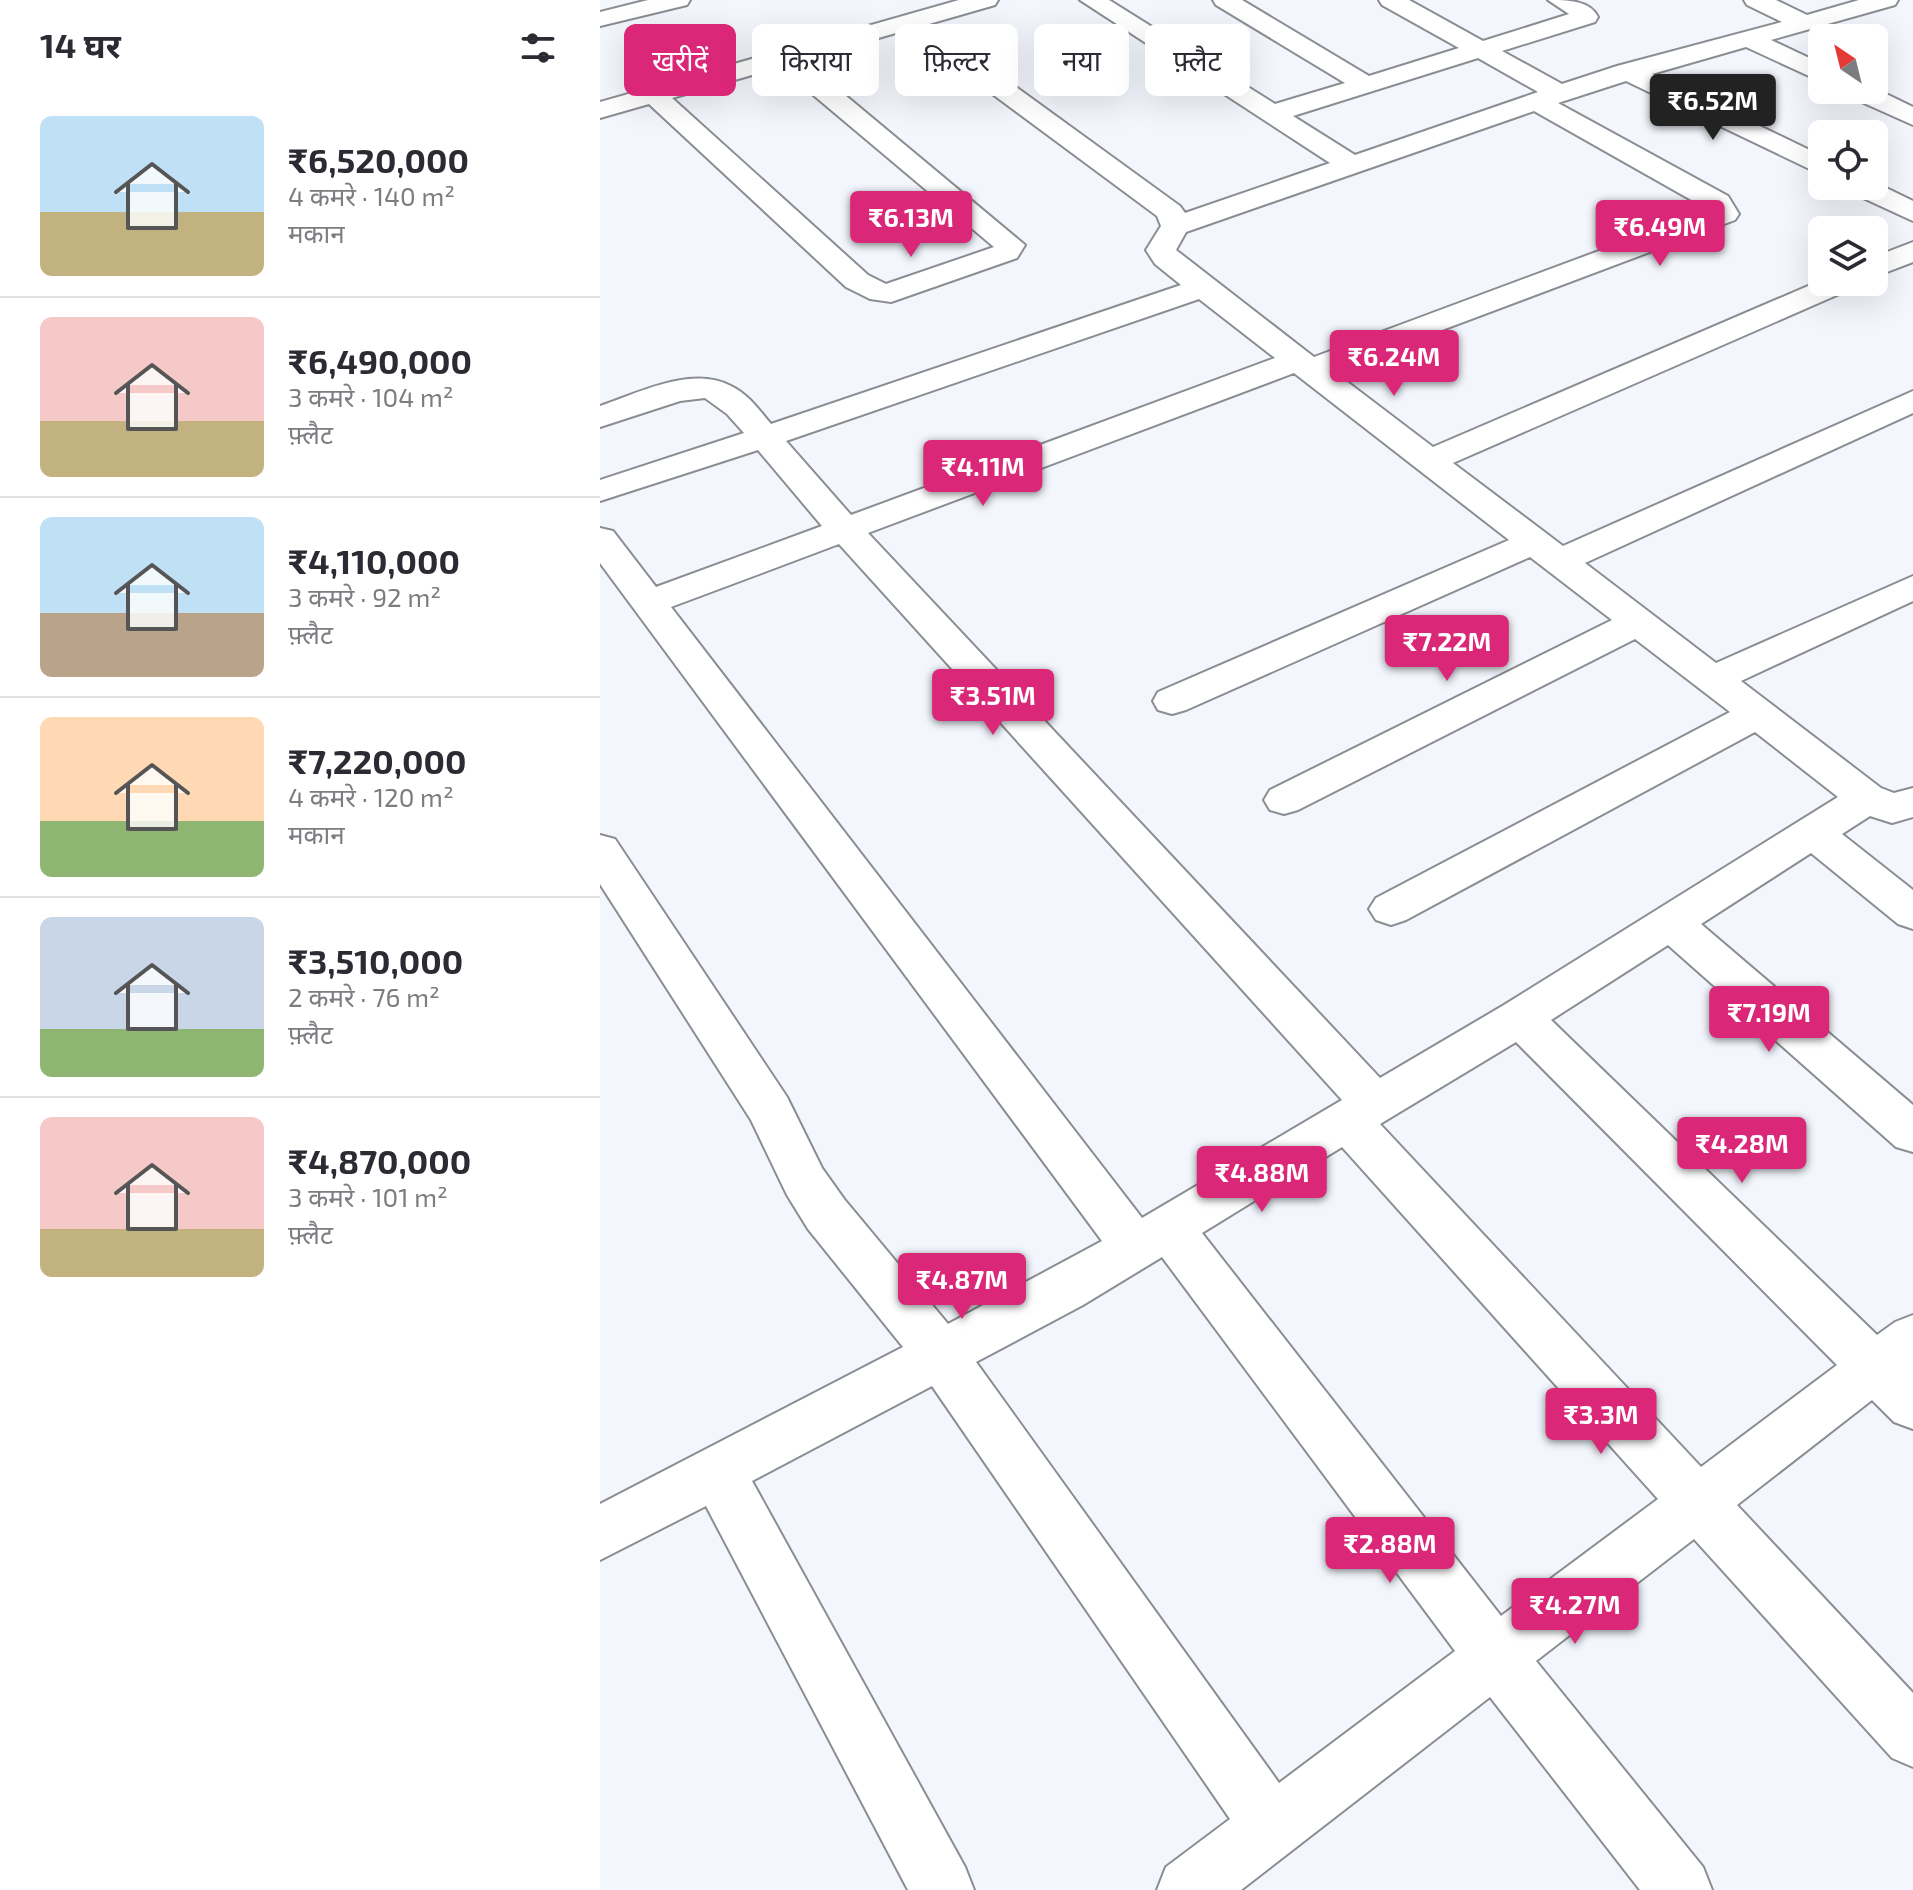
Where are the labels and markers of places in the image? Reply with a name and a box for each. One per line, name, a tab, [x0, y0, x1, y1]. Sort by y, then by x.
pin: ₹6.52M	[1648, 74, 1778, 142]
pin: ₹6.13M	[846, 191, 976, 259]
pin: ₹6.49M	[1595, 200, 1725, 268]
pin: ₹6.24M	[1329, 330, 1459, 398]
pin: ₹4.11M	[918, 440, 1048, 508]
pin: ₹7.22M	[1382, 615, 1512, 683]
pin: ₹3.51M	[928, 669, 1058, 737]
pin: ₹7.19M	[1704, 986, 1834, 1054]
pin: ₹4.28M	[1677, 1117, 1807, 1185]
pin: ₹4.88M	[1197, 1146, 1327, 1214]
pin: ₹4.87M	[897, 1253, 1027, 1321]
pin: ₹3.3M	[1545, 1388, 1657, 1456]
pin: ₹2.88M	[1325, 1517, 1455, 1585]
pin: ₹4.27M	[1510, 1578, 1640, 1646]

